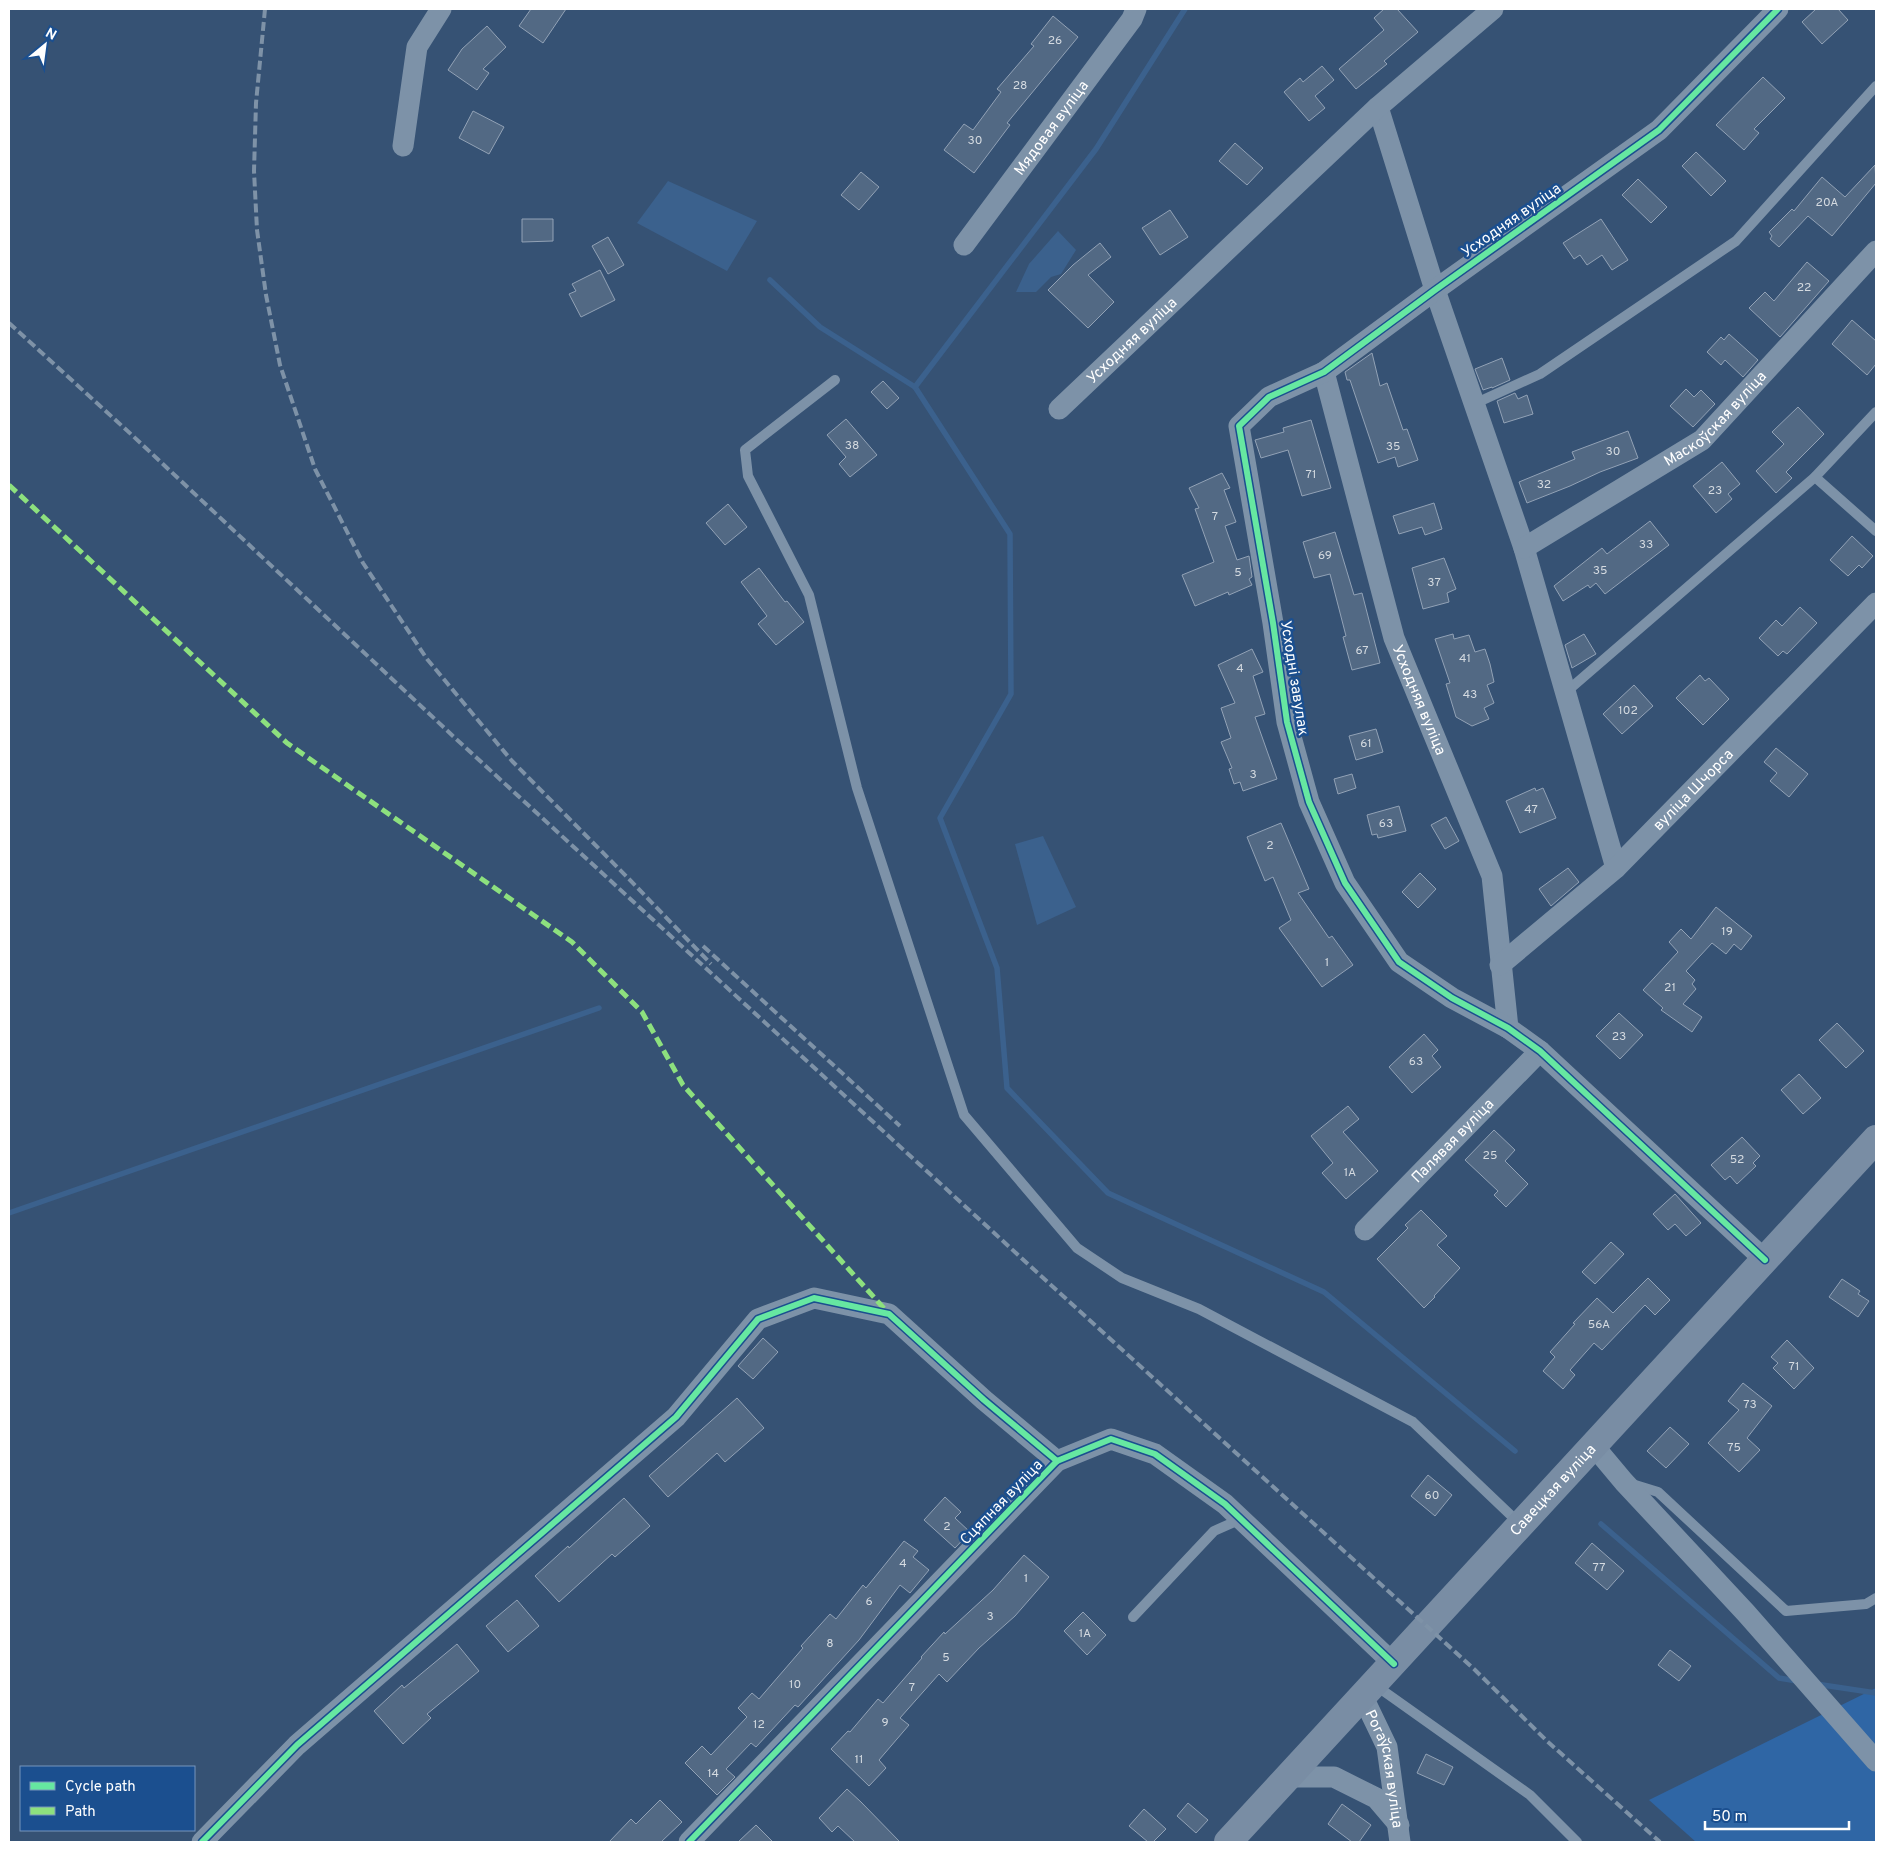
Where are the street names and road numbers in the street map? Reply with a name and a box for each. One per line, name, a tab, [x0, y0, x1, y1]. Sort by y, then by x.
street label: Мядовая вуліца	[1011, 77, 1094, 180]
street label: Усходняя вуліца	[1458, 180, 1565, 263]
street label: Усходняя вуліца	[1083, 294, 1182, 389]
street label: Маскоўская вуліца	[1661, 368, 1772, 472]
street label: Усходні завулак	[1275, 619, 1312, 737]
street label: Усходняя вуліца	[1387, 643, 1449, 758]
street label: вуліца Шчорса	[1650, 746, 1738, 836]
street label: Палявая вуліца	[1408, 1096, 1499, 1188]
street label: Савецкая вуліца	[1507, 1441, 1601, 1541]
street label: Сцяпная вуліца	[957, 1456, 1048, 1550]
street label: Рогаўская вуліца	[1360, 1707, 1406, 1829]

